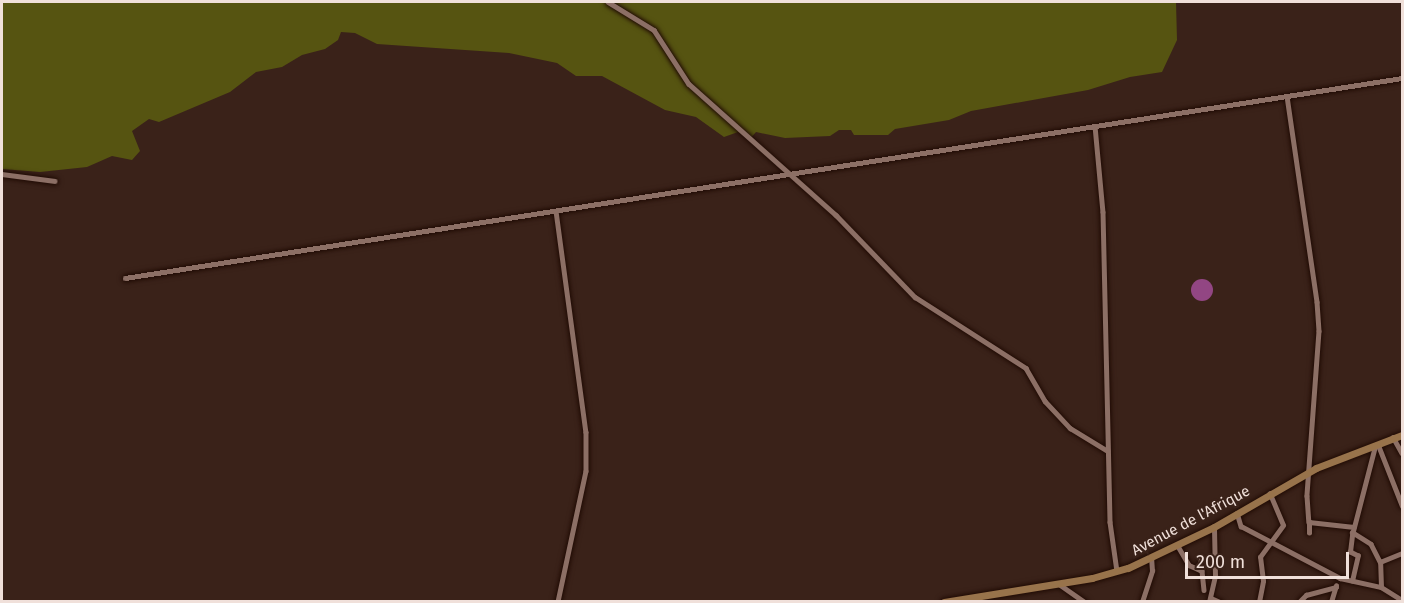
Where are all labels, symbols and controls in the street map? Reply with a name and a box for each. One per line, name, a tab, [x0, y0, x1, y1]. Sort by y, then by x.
street label: Avenue de l'Afrique	[1129, 482, 1253, 560]
scale bar	[1188, 540, 1352, 578]
text: 200 m	[1196, 551, 1245, 573]

